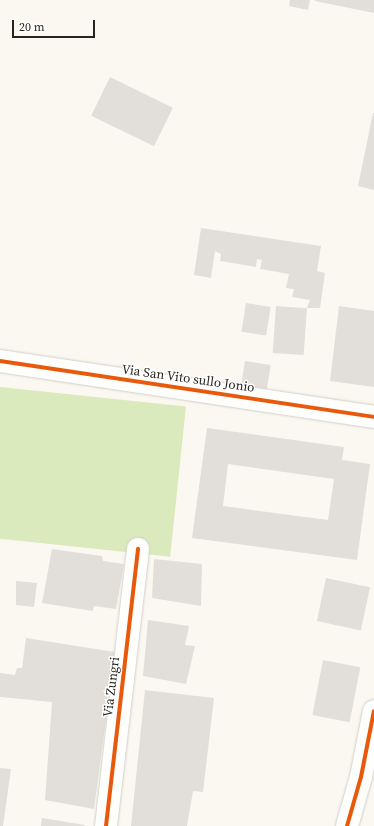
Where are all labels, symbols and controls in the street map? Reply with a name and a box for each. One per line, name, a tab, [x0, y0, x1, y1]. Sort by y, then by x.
scale bar	[14, 12, 97, 38]
text: 20 m	[19, 19, 45, 35]
street label: Via San Vito sullo Jonio	[120, 362, 256, 396]
street label: Via Zungri	[101, 656, 123, 718]

